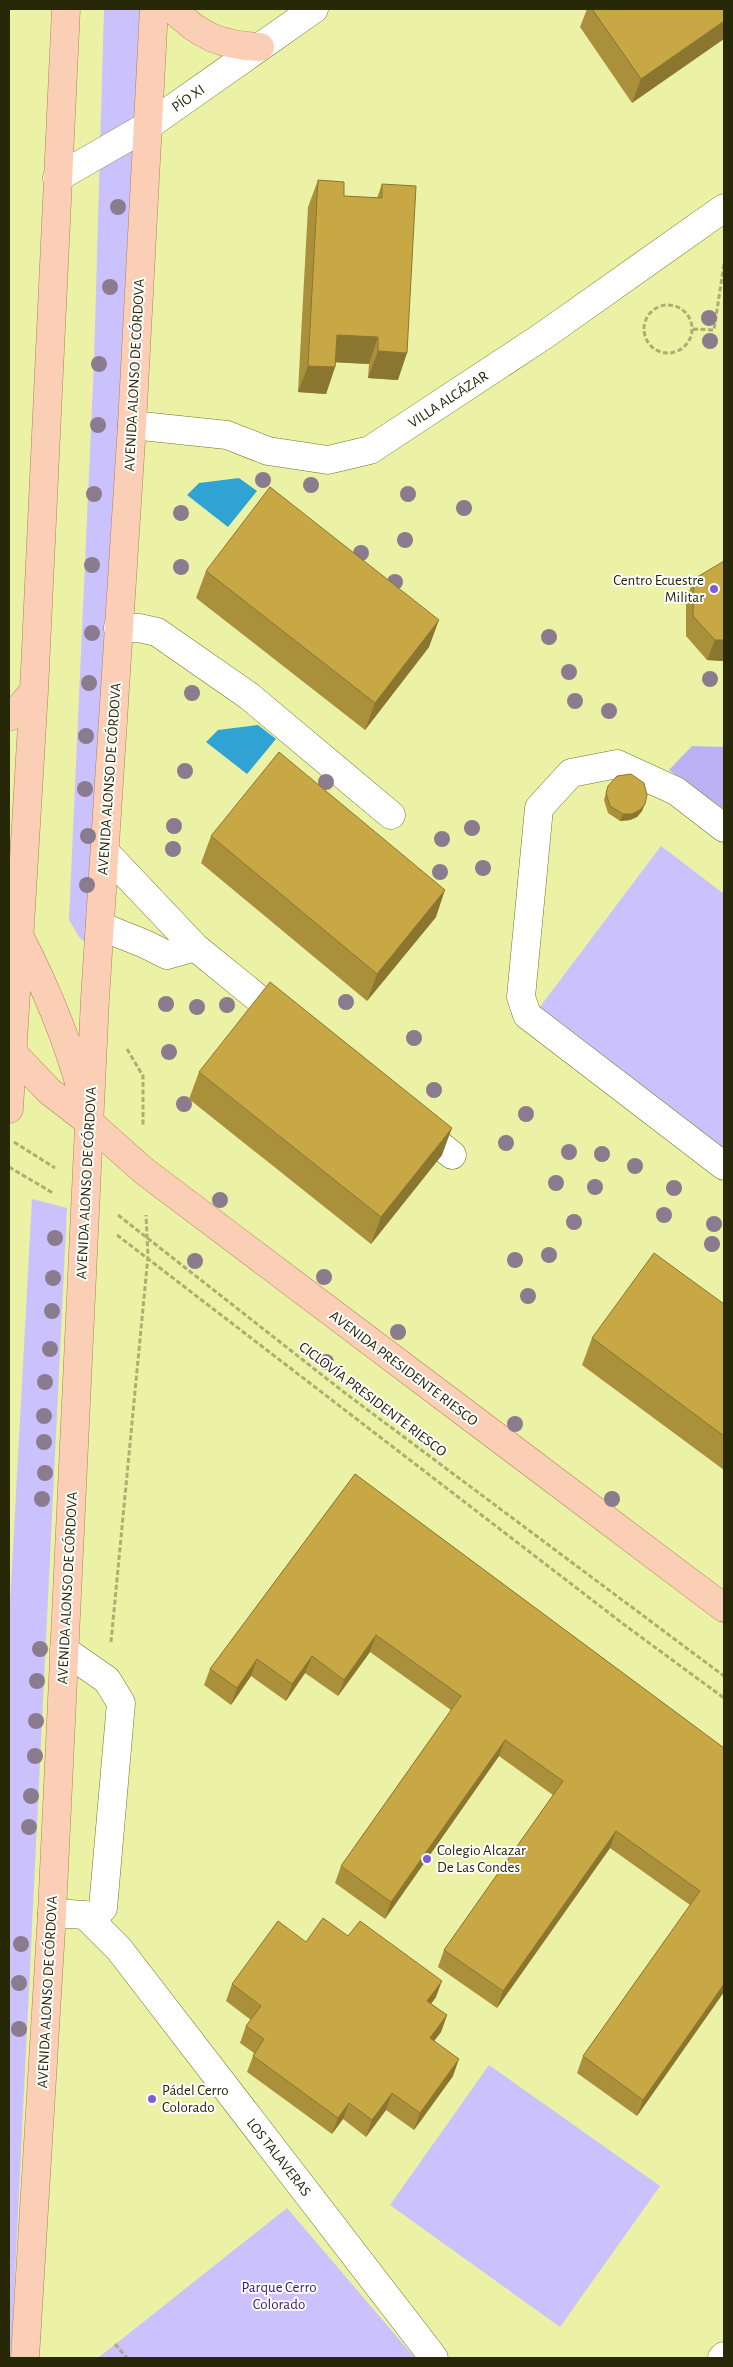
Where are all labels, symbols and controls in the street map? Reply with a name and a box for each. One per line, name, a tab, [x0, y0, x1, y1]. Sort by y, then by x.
street label: PÍO XI	[168, 80, 208, 115]
street label: AVENIDA ALONSO DE CÓRDOVA	[120, 278, 147, 472]
street label: VILLA ALCÁZAR	[405, 366, 491, 431]
place label: Centro Ecuestre Militar	[613, 573, 704, 605]
marker: Centro Ecuestre Militar	[708, 583, 720, 595]
street label: AVENIDA ALONSO DE CÓRDOVA	[93, 682, 124, 876]
street label: AVENIDA ALONSO DE CÓRDOVA	[72, 1086, 99, 1280]
street label: AVENIDA PRESIDENTE RIESCO	[327, 1308, 481, 1429]
street label: CICLOVÍA PRESIDENTE RIESCO	[296, 1338, 450, 1460]
street label: AVENIDA ALONSO DE CÓRDOVA	[53, 1491, 80, 1685]
place label: Colegio Alcazar De Las Condes	[437, 1843, 526, 1875]
marker: Colegio Alcazar De Las Condes	[421, 1853, 433, 1865]
street label: AVENIDA ALONSO DE CÓRDOVA	[33, 1895, 60, 2089]
place label: Pádel Cerro Colorado	[162, 2083, 229, 2115]
marker: Pádel Cerro Colorado	[146, 2093, 158, 2105]
street label: LOS TALAVERAS	[244, 2116, 314, 2199]
park label: Parque Cerro Colorado	[241, 2280, 317, 2312]

